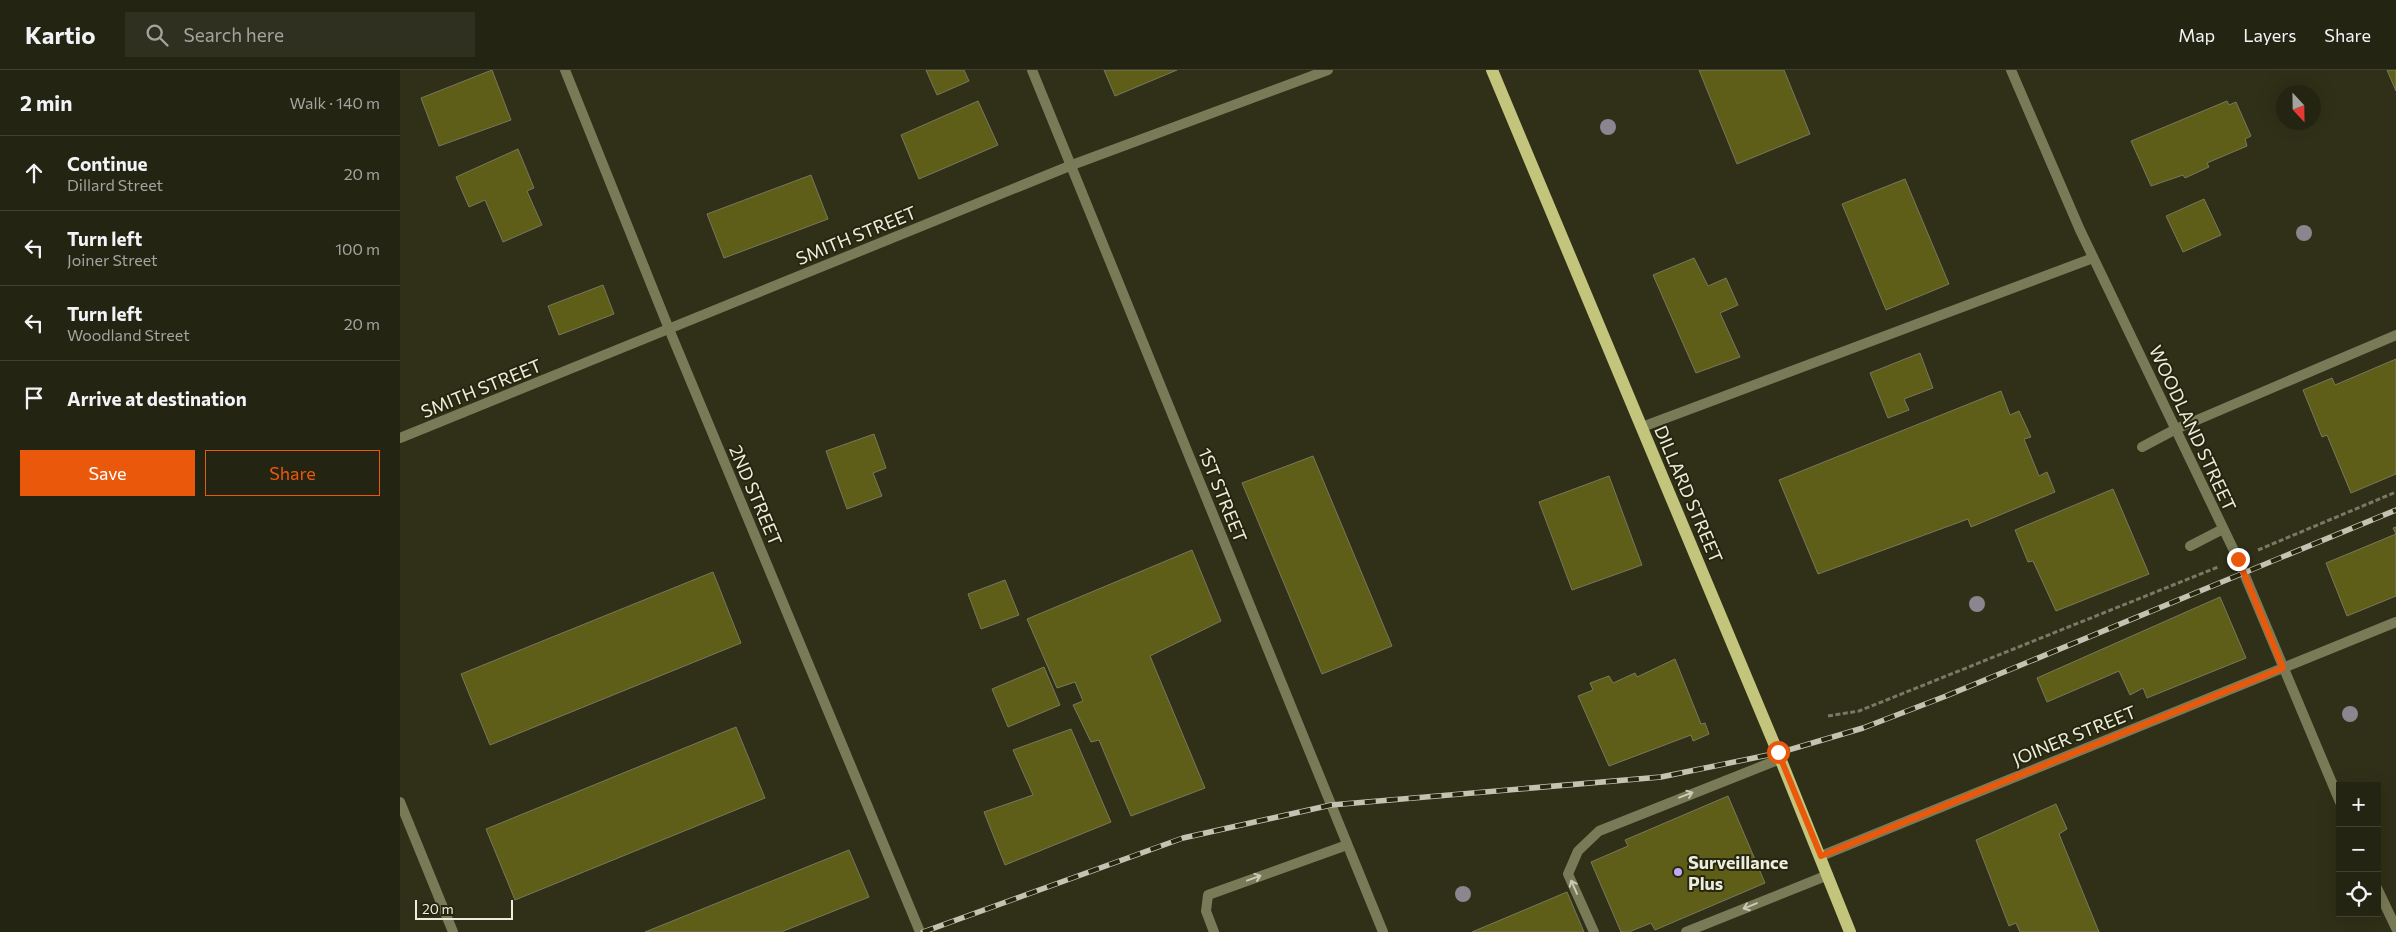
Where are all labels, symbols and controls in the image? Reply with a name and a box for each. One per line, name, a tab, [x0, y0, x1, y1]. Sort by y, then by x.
search box	[125, 12, 475, 57]
text: Kartio	[25, 20, 95, 49]
icon: search	[143, 21, 171, 49]
text: Search here	[183, 23, 284, 46]
text: Map	[2178, 24, 2215, 46]
text: Layers	[2243, 24, 2296, 46]
text: Share	[2324, 24, 2371, 46]
north arrow	[2276, 85, 2321, 130]
text: 2 min	[20, 90, 72, 115]
text: Walk · 140 m	[290, 93, 380, 112]
text: Continue	[67, 152, 147, 175]
icon: ahead	[20, 159, 48, 187]
text: 20 m	[344, 164, 380, 183]
text: Dillard Street	[67, 175, 163, 194]
street label: SMITH STREET	[792, 201, 920, 269]
text: Turn left	[67, 227, 142, 250]
icon: left	[20, 234, 48, 262]
text: 100 m	[335, 239, 380, 258]
text: Joiner Street	[67, 250, 158, 269]
text: Turn left	[67, 302, 142, 325]
icon: left	[20, 309, 48, 337]
text: 20 m	[344, 314, 380, 333]
text: Woodland Street	[67, 325, 190, 344]
street label: WOODLAND STREET	[2145, 342, 2241, 514]
street label: SMITH STREET	[417, 354, 545, 422]
icon: arrive	[20, 384, 48, 412]
text: Arrive at destination	[67, 387, 247, 410]
street label: DILLARD STREET	[1650, 422, 1728, 566]
street label: 2ND STREET	[725, 441, 787, 549]
street label: 1ST STREET	[1194, 445, 1252, 545]
button: Save	[20, 450, 195, 496]
button: Share	[205, 450, 380, 496]
route end	[2227, 548, 2250, 571]
street label: JOINER STREET	[2009, 700, 2139, 770]
route start	[1767, 741, 1790, 764]
map controls	[2336, 782, 2381, 917]
button: +	[2336, 782, 2381, 827]
one-way arrow	[1678, 790, 1693, 800]
button: −	[2336, 827, 2381, 872]
place label: Surveillance Plus	[1688, 851, 1788, 894]
marker: Surveillance Plus	[1672, 866, 1684, 878]
button: locate	[2336, 872, 2381, 917]
one-way arrow	[1245, 873, 1261, 883]
one-way arrow	[1569, 880, 1579, 895]
scale bar	[415, 897, 512, 920]
text: 20 m	[422, 900, 454, 917]
one-way arrow	[1743, 902, 1758, 911]

